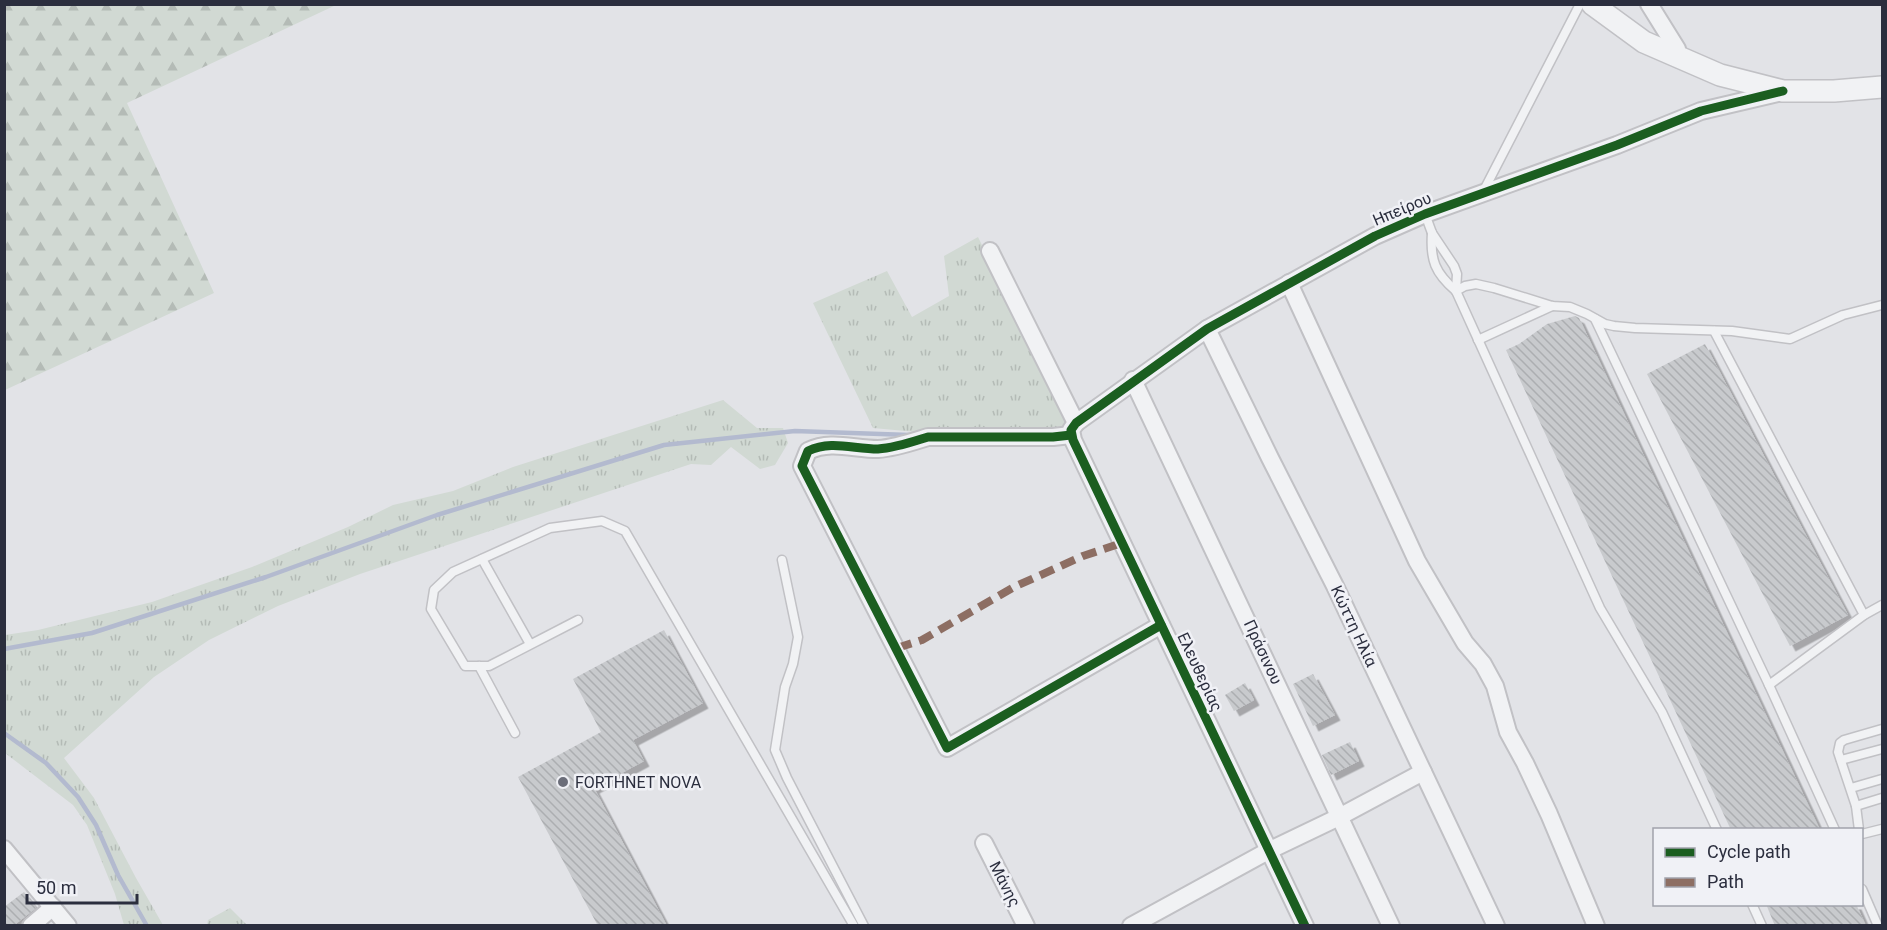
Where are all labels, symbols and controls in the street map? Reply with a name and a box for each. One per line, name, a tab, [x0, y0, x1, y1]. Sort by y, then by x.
street label: Ηπείρου	[1370, 188, 1434, 230]
street label: Κώττη Ηλία	[1327, 582, 1381, 670]
street label: Πράσινου	[1240, 617, 1286, 687]
street label: Ελευθερίας	[1173, 629, 1227, 715]
place label: FORTHNET NOVA	[575, 773, 702, 792]
marker: FORTHNET NOVA	[556, 775, 570, 789]
legend	[1653, 828, 1863, 906]
text: Cycle path	[1707, 841, 1791, 862]
street label: Μάνης	[986, 858, 1024, 910]
scale bar	[27, 867, 136, 905]
text: Path	[1707, 871, 1744, 892]
text: 50 m	[36, 877, 76, 898]

